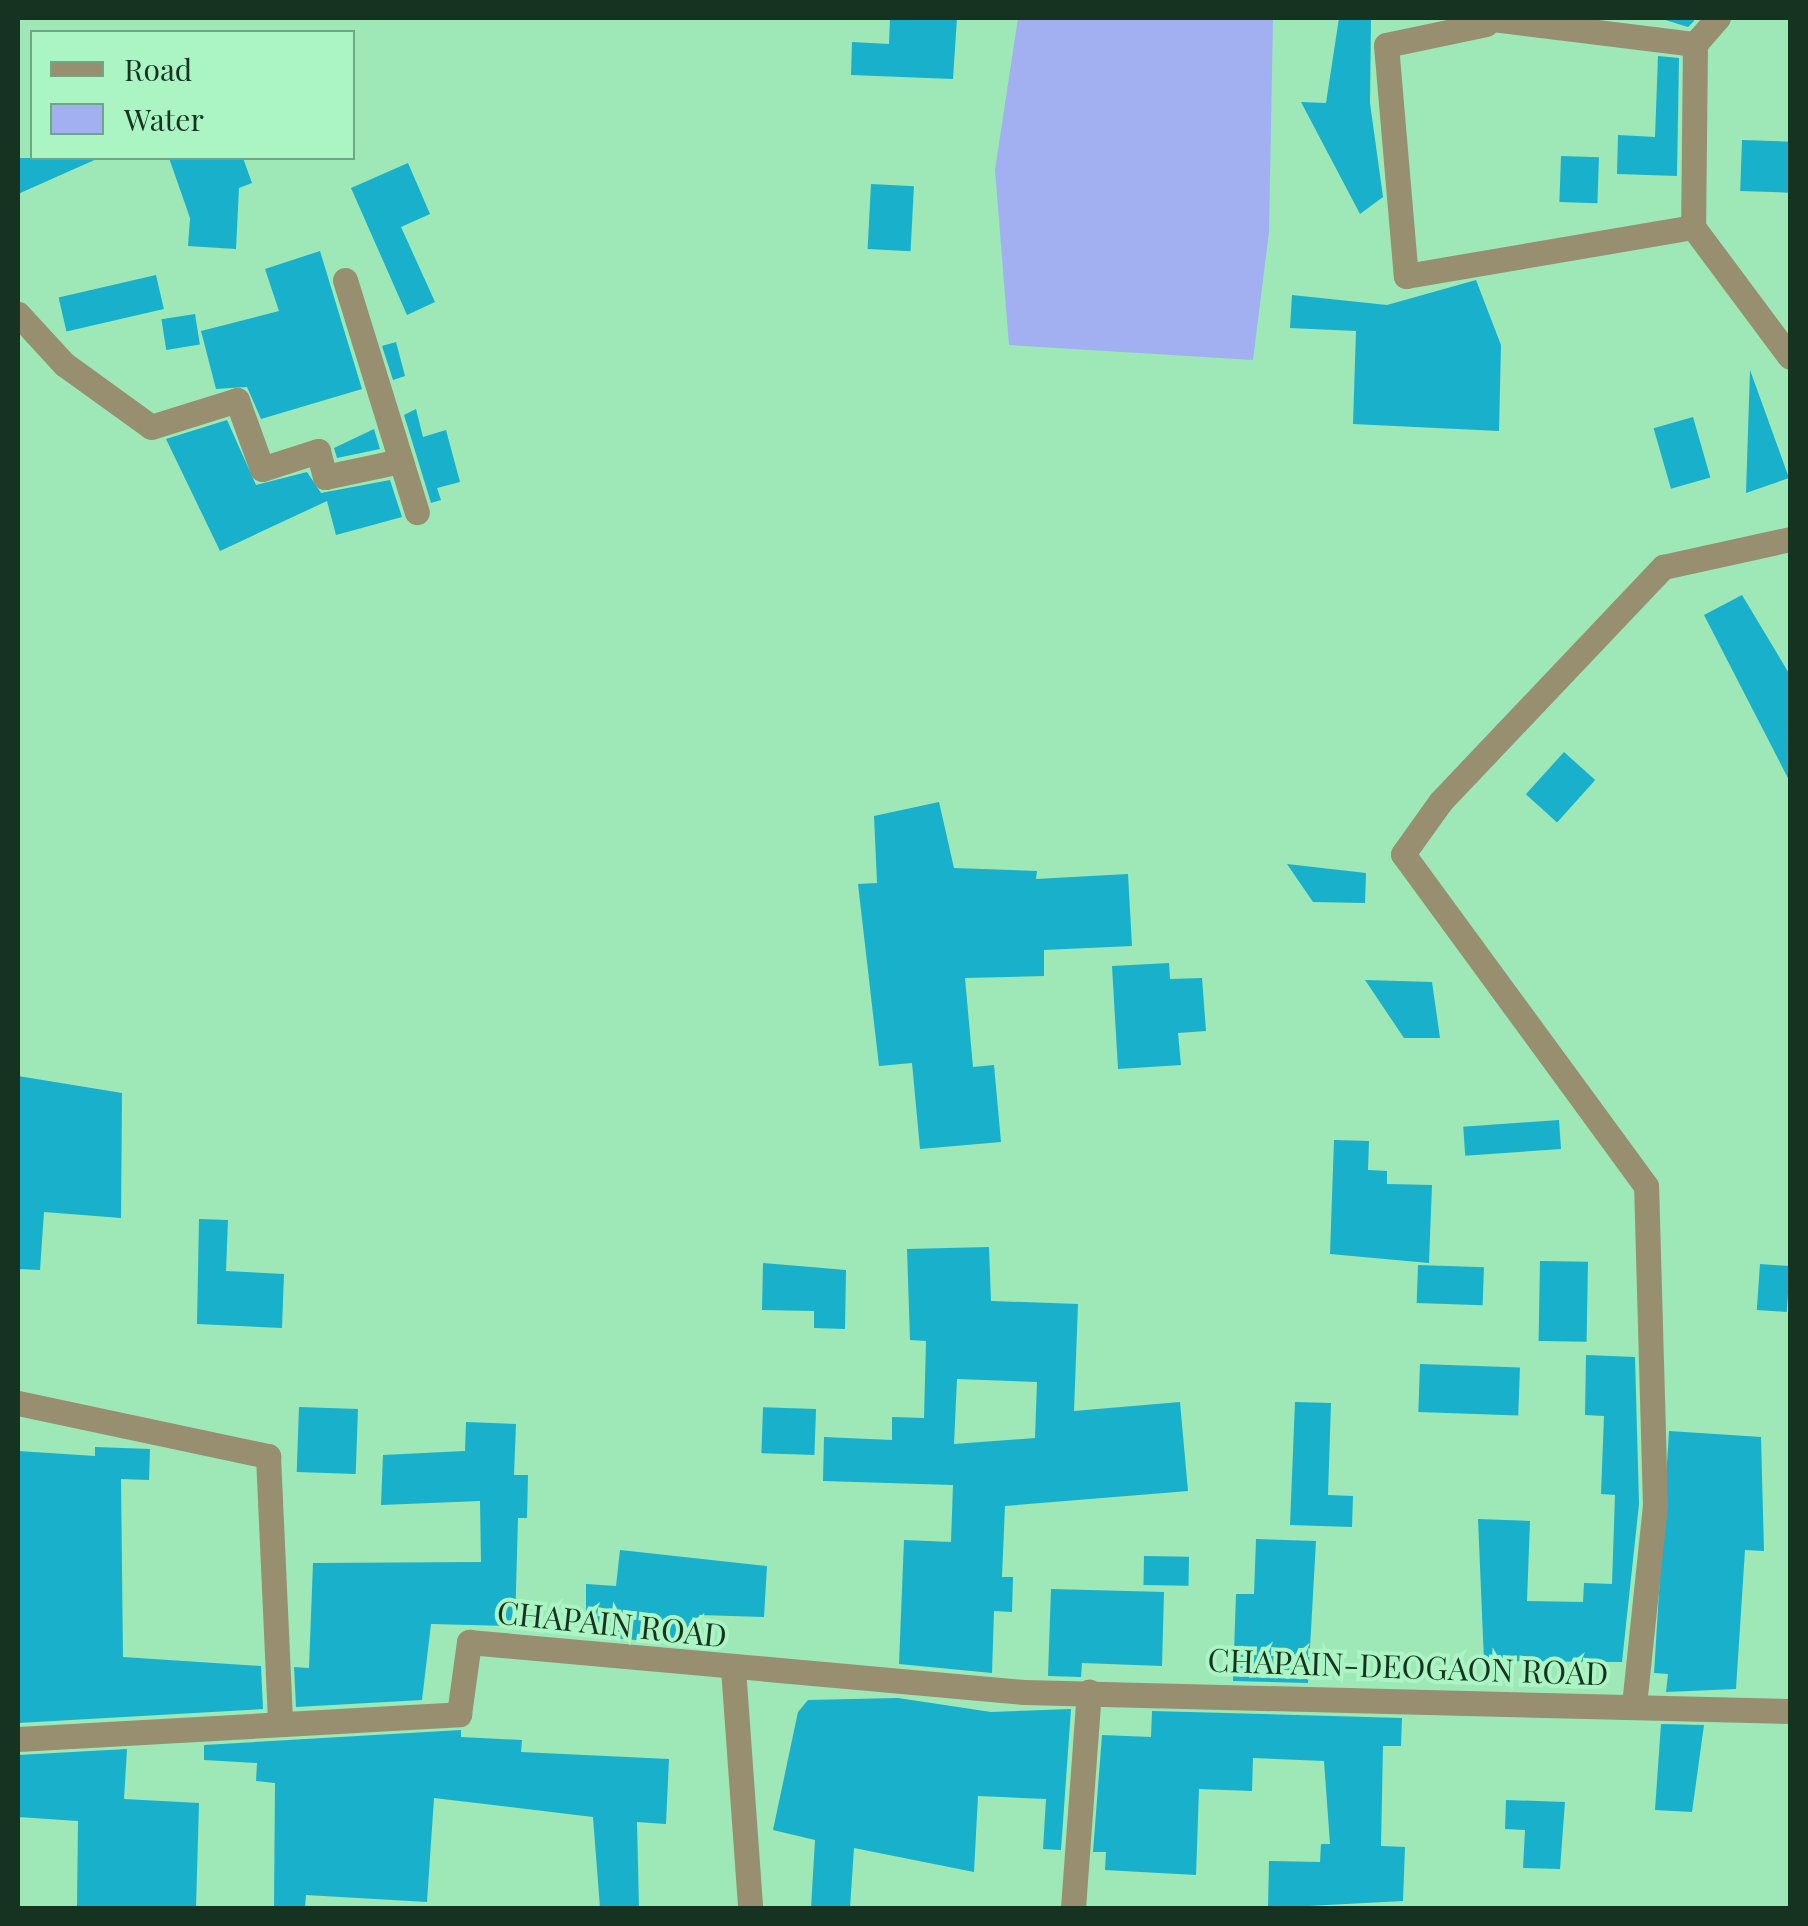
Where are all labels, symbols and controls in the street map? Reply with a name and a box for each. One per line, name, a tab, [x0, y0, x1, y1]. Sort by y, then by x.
legend	[30, 30, 355, 160]
text: Road	[124, 49, 192, 89]
text: Water	[124, 99, 204, 139]
street label: CHAPAIN ROAD	[495, 1592, 729, 1654]
street label: CHAPAIN-DEOGAON ROAD	[1207, 1640, 1609, 1692]

